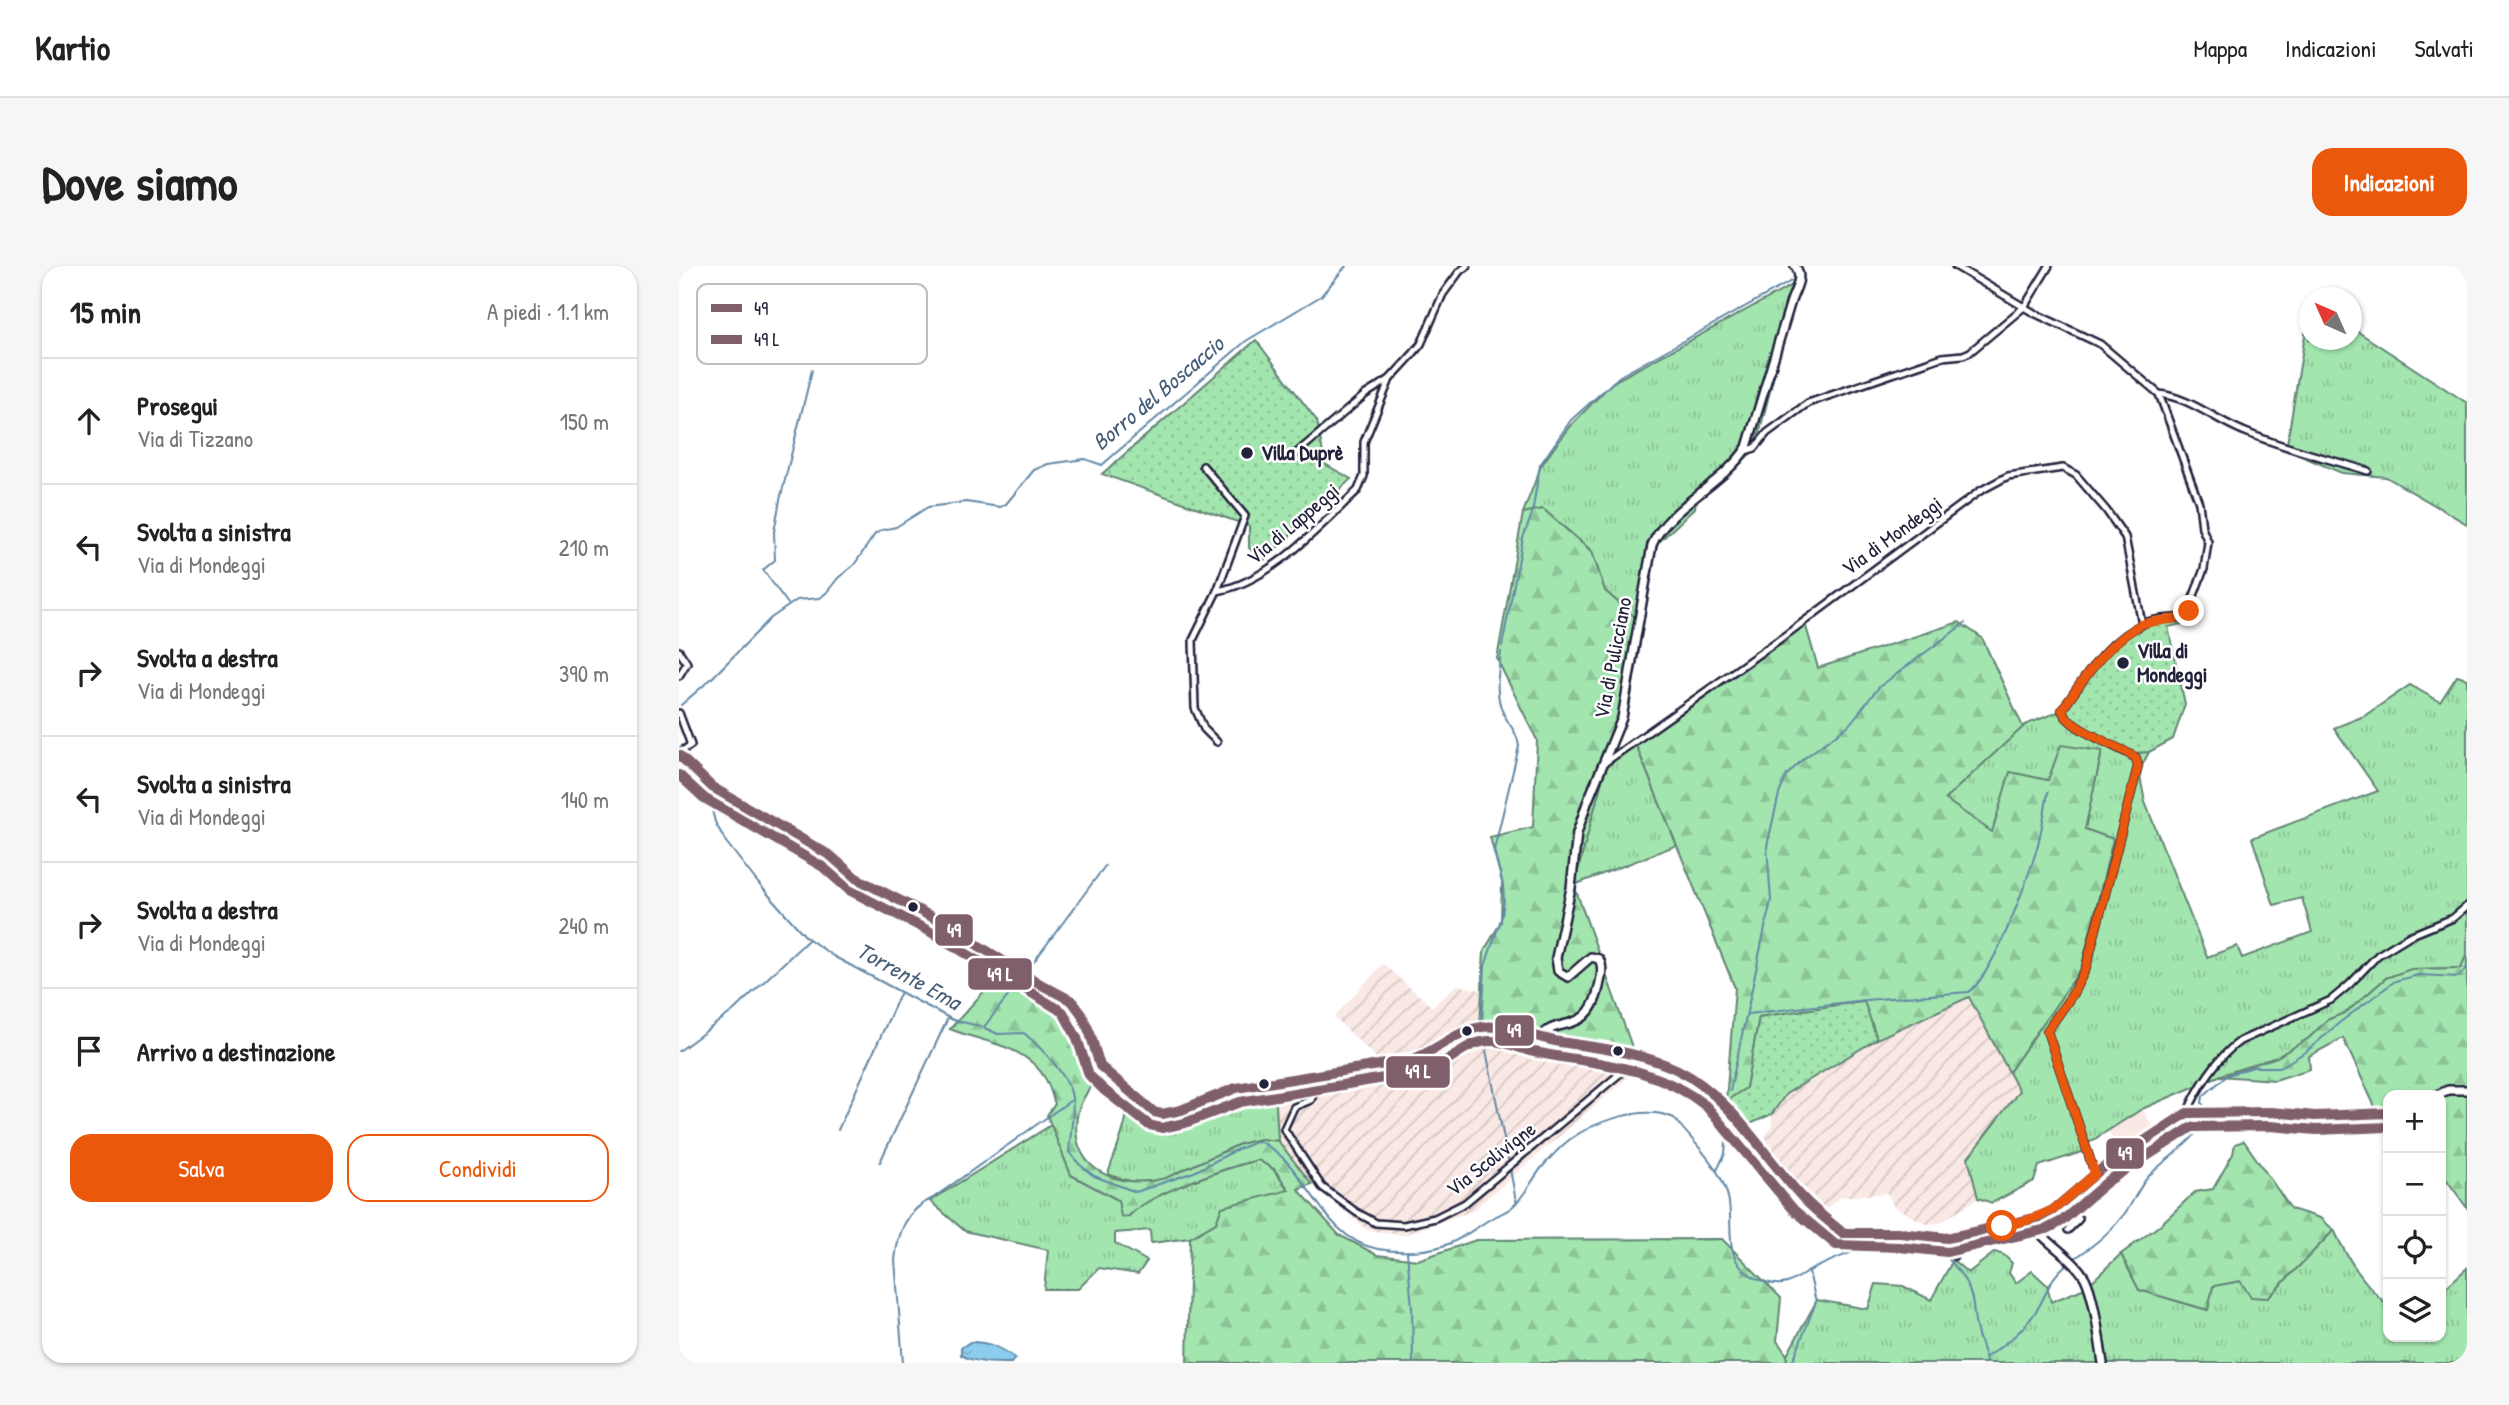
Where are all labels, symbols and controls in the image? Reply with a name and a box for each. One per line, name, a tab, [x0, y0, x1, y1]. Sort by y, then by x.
text: Kartio	[35, 26, 110, 70]
text: Mappa	[2193, 32, 2247, 64]
text: Indicazioni	[2285, 32, 2377, 64]
text: Salvati	[2415, 32, 2474, 64]
button: Indicazioni	[2312, 148, 2467, 216]
text: Dove siamo	[42, 149, 238, 215]
legend	[697, 284, 927, 364]
north arrow	[2299, 287, 2362, 350]
text: 15 min	[70, 292, 141, 332]
text: 49	[754, 295, 768, 321]
text: A piedi · 1.1 km	[487, 296, 609, 327]
text: 49 L	[754, 326, 780, 352]
water label: Borro del Boscaccio	[1085, 327, 1231, 457]
text: Prosegui	[137, 388, 218, 423]
icon: ahead	[70, 402, 108, 440]
text: 150 m	[560, 406, 609, 437]
text: Via di Tizzano	[137, 423, 253, 454]
place label: Villa Duprè	[1261, 438, 1344, 468]
marker: Villa Duprè	[1239, 445, 1255, 461]
street label: Via di Lappeggi	[1240, 476, 1345, 571]
street label: Via di Mondeggi	[1836, 489, 1948, 582]
text: Svolta a sinistra	[137, 514, 291, 549]
icon: left	[70, 528, 108, 566]
text: 210 m	[559, 532, 609, 563]
text: Via di Mondeggi	[137, 549, 266, 580]
street label: Via di Pulicciano	[1587, 595, 1639, 721]
route end	[2173, 595, 2204, 626]
place label: Villa di Mondeggi	[2137, 636, 2207, 690]
text: Svolta a destra	[137, 640, 278, 675]
icon: right	[70, 654, 108, 692]
marker: Villa di Mondeggi	[2115, 655, 2131, 671]
text: 390 m	[559, 658, 609, 689]
text: Via di Mondeggi	[137, 675, 266, 706]
text: Svolta a sinistra	[137, 766, 291, 801]
icon: left	[70, 780, 108, 818]
text: 140 m	[561, 784, 609, 815]
text: Via di Mondeggi	[137, 801, 266, 832]
text: Svolta a destra	[137, 892, 278, 927]
unlabelled marker	[906, 900, 920, 914]
icon: right	[70, 906, 108, 944]
text: 240 m	[558, 910, 609, 941]
line badge: 49	[934, 913, 974, 947]
text: 49	[947, 917, 961, 943]
text: Via di Mondeggi	[137, 927, 266, 958]
water label: Torrente Ema	[852, 934, 969, 1018]
line badge: 49 L	[967, 957, 1033, 991]
text: 49 L	[987, 961, 1013, 987]
line badge: 49	[1494, 1014, 1535, 1047]
text: 49	[1507, 1017, 1521, 1043]
unlabelled marker	[1460, 1024, 1474, 1038]
icon: arrive	[70, 1032, 108, 1070]
text: Arrivo a destinazione	[137, 1034, 335, 1069]
unlabelled marker	[1611, 1044, 1625, 1058]
line badge: 49 L	[1385, 1055, 1451, 1089]
text: 49 L	[1405, 1058, 1431, 1084]
unlabelled marker	[1257, 1077, 1271, 1091]
map controls	[2383, 1090, 2446, 1342]
button: +	[2383, 1090, 2446, 1153]
street label: Via Scolivigne	[1440, 1114, 1542, 1203]
button: Salva	[70, 1134, 333, 1202]
button: Condividi	[347, 1134, 609, 1202]
line badge: 49	[2105, 1137, 2145, 1170]
text: 49	[2118, 1140, 2132, 1166]
button: −	[2383, 1153, 2446, 1216]
route start	[1986, 1210, 2017, 1241]
button: locate	[2383, 1216, 2446, 1279]
button: layers	[2383, 1279, 2446, 1342]

